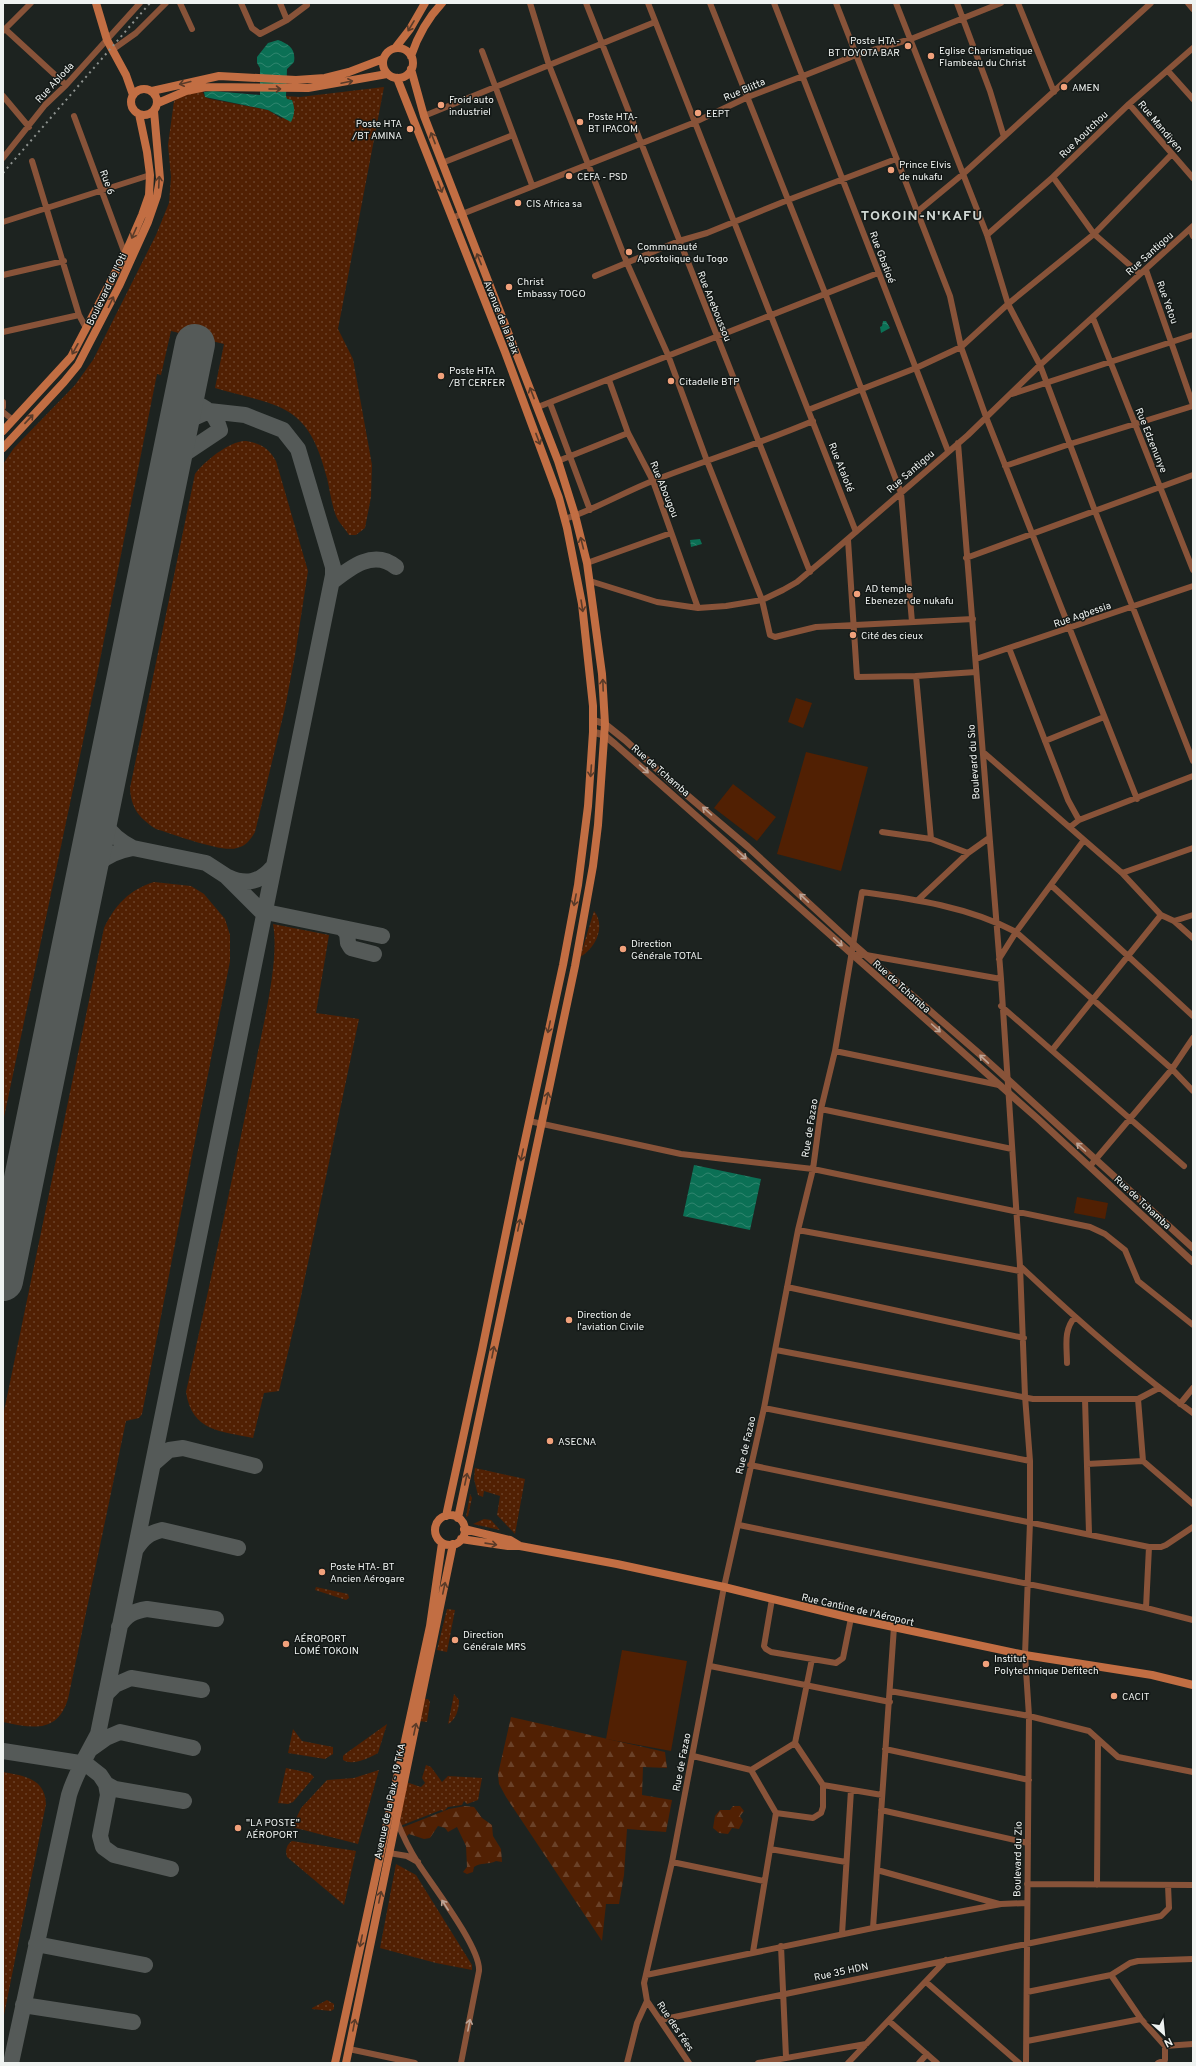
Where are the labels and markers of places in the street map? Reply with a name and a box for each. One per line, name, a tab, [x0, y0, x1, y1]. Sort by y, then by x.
place label: Poste HTA- BT TOYOTA BAR	[828, 35, 900, 60]
marker: Poste HTA- BT TOYOTA BAR	[903, 41, 913, 51]
place label: Eglise Charismatique Flambeau du Christ	[939, 45, 1033, 70]
marker: Eglise Charismatique Flambeau du Christ	[926, 51, 936, 61]
marker: AMEN	[1059, 82, 1069, 92]
place label: AMEN	[1072, 82, 1100, 95]
place label: Froid auto industriel	[449, 94, 494, 119]
marker: Froid auto industriel	[436, 100, 446, 110]
marker: EEPT	[693, 108, 703, 118]
place label: EEPT	[706, 108, 730, 121]
place label: Poste HTA- BT IPACOM	[588, 111, 638, 136]
marker: Poste HTA- BT IPACOM	[575, 117, 585, 127]
place label: Poste HTA /BT AMINA	[351, 118, 402, 143]
marker: Poste HTA /BT AMINA	[405, 124, 415, 134]
place label: Prince Elvis de nukafu	[899, 159, 952, 184]
marker: Prince Elvis de nukafu	[886, 165, 896, 175]
marker: CEFA - PSD	[564, 171, 574, 181]
place label: CEFA - PSD	[577, 171, 628, 184]
marker: CIS Africa sa	[513, 198, 523, 208]
place label: CIS Africa sa	[526, 198, 582, 211]
place label: Communauté Apostolique du Togo	[637, 241, 728, 266]
marker: Communauté Apostolique du Togo	[624, 247, 634, 257]
place label: Christ Embassy TOGO	[517, 276, 586, 301]
marker: Christ Embassy TOGO	[504, 282, 514, 292]
place label: Poste HTA /BT CERFER	[448, 365, 505, 390]
marker: Poste HTA /BT CERFER	[436, 371, 446, 381]
marker: Citadelle BTP	[666, 376, 676, 386]
place label: Citadelle BTP	[679, 376, 740, 389]
place label: AD temple Ebenezer de nukafu	[865, 583, 954, 608]
marker: AD temple Ebenezer de nukafu	[852, 589, 862, 599]
marker: Cité des cieux	[848, 630, 858, 640]
place label: Cité des cieux	[861, 630, 923, 643]
place label: Direction Générale TOTAL	[631, 938, 703, 963]
marker: Direction Générale TOTAL	[618, 944, 628, 954]
place label: Direction de l'aviation Civile	[577, 1309, 644, 1334]
marker: Direction de l'aviation Civile	[564, 1315, 574, 1325]
marker: ASECNA	[545, 1436, 555, 1446]
place label: ASECNA	[558, 1436, 597, 1449]
place label: Poste HTA- BT Ancien Aérogare	[330, 1561, 405, 1586]
marker: Poste HTA- BT Ancien Aérogare	[317, 1567, 327, 1577]
place label: Direction Générale MRS	[463, 1629, 526, 1654]
place label: AÉROPORT LOMÉ TOKOIN	[294, 1633, 359, 1658]
marker: Direction Générale MRS	[450, 1635, 460, 1645]
marker: AÉROPORT LOMÉ TOKOIN	[281, 1639, 291, 1649]
place label: Institut Polytechnique Defitech	[994, 1653, 1099, 1678]
marker: Institut Polytechnique Defitech	[981, 1659, 991, 1669]
marker: CACIT	[1109, 1691, 1119, 1701]
place label: CACIT	[1122, 1691, 1150, 1704]
place label: "LA POSTE" AÉROPORT	[246, 1817, 300, 1842]
marker: "LA POSTE" AÉROPORT	[233, 1823, 243, 1833]

